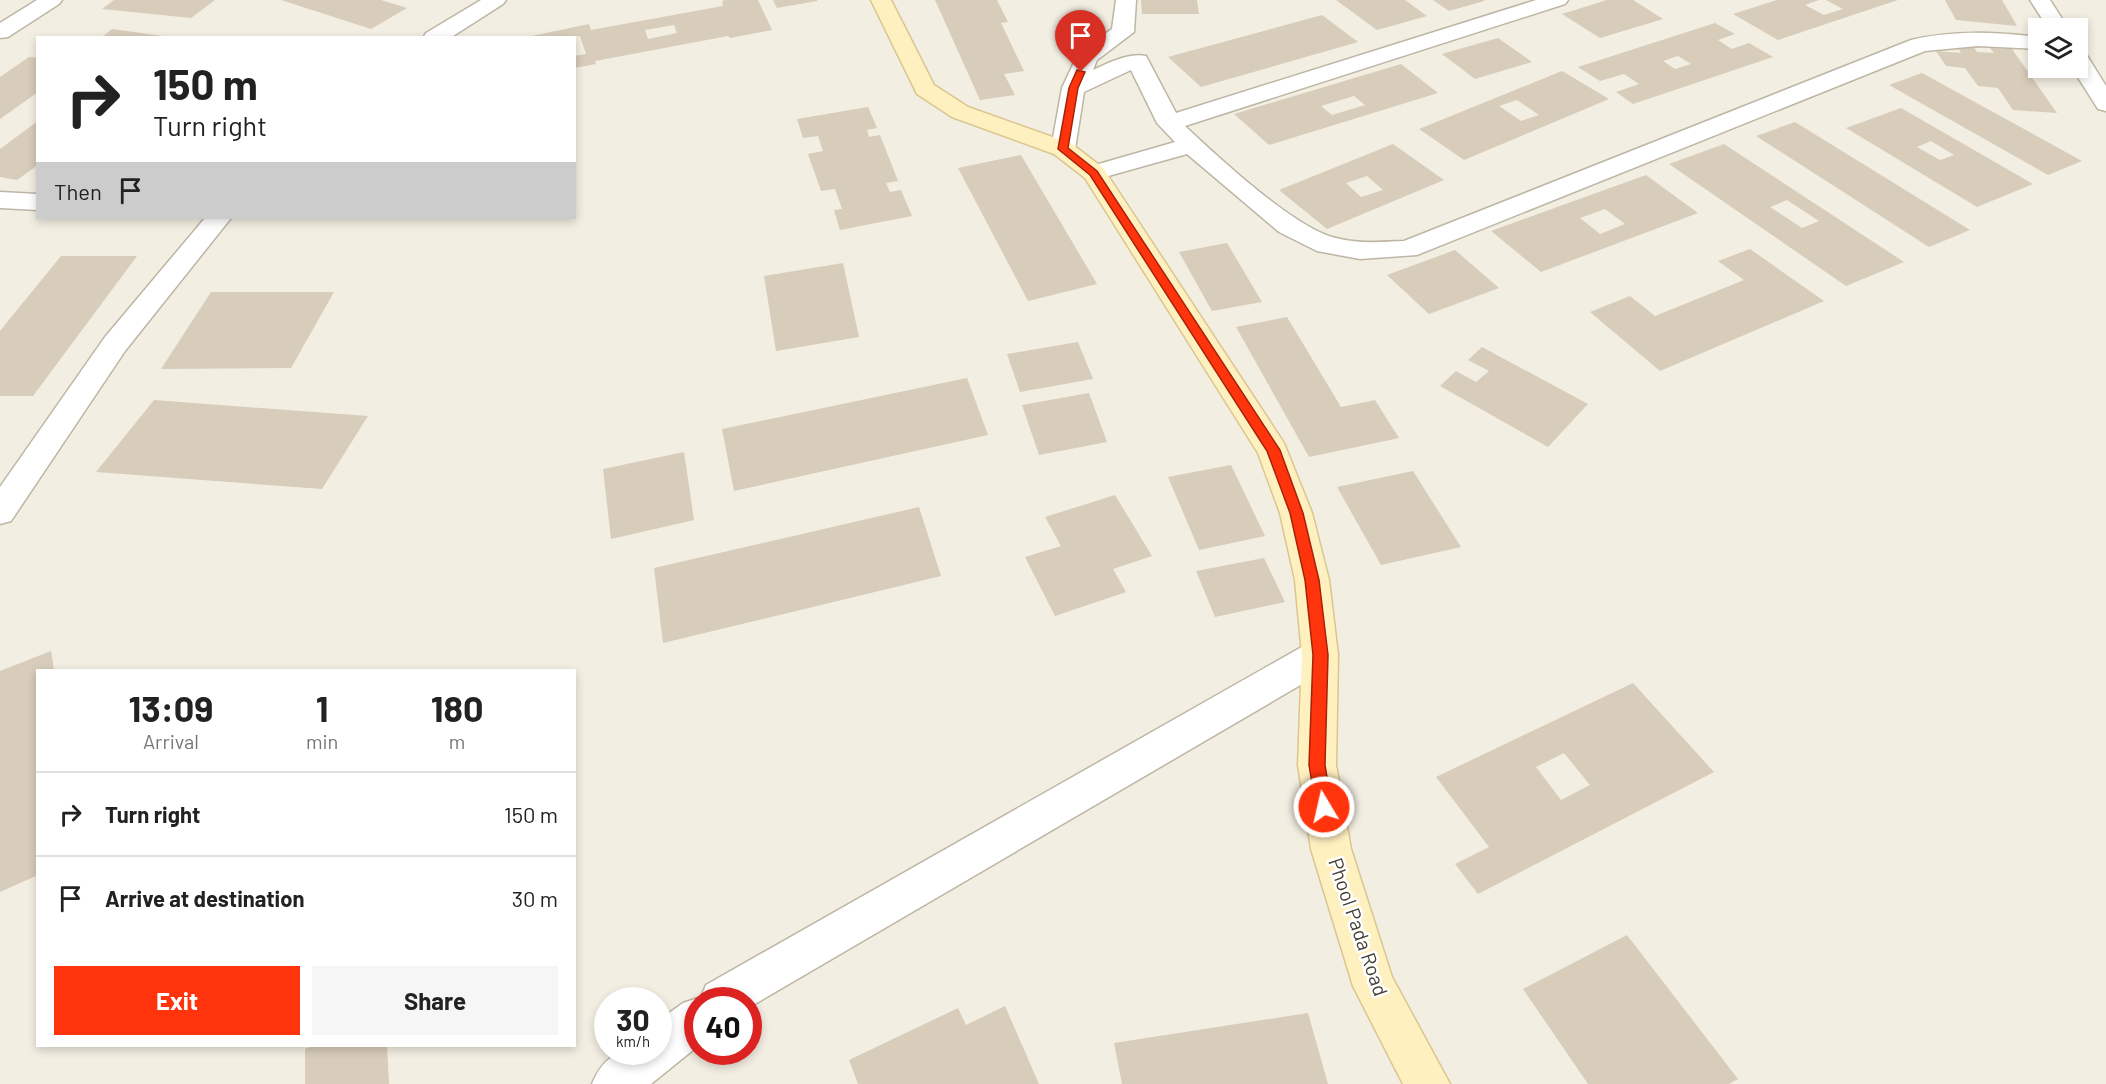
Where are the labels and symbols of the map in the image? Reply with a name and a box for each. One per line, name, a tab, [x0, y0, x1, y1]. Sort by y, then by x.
pin	[1055, 10, 1106, 72]
position arrow	[1292, 775, 1356, 839]
street label: Phool Pada Road	[1324, 855, 1394, 999]
speed limit sign: 40	[684, 987, 762, 1065]

